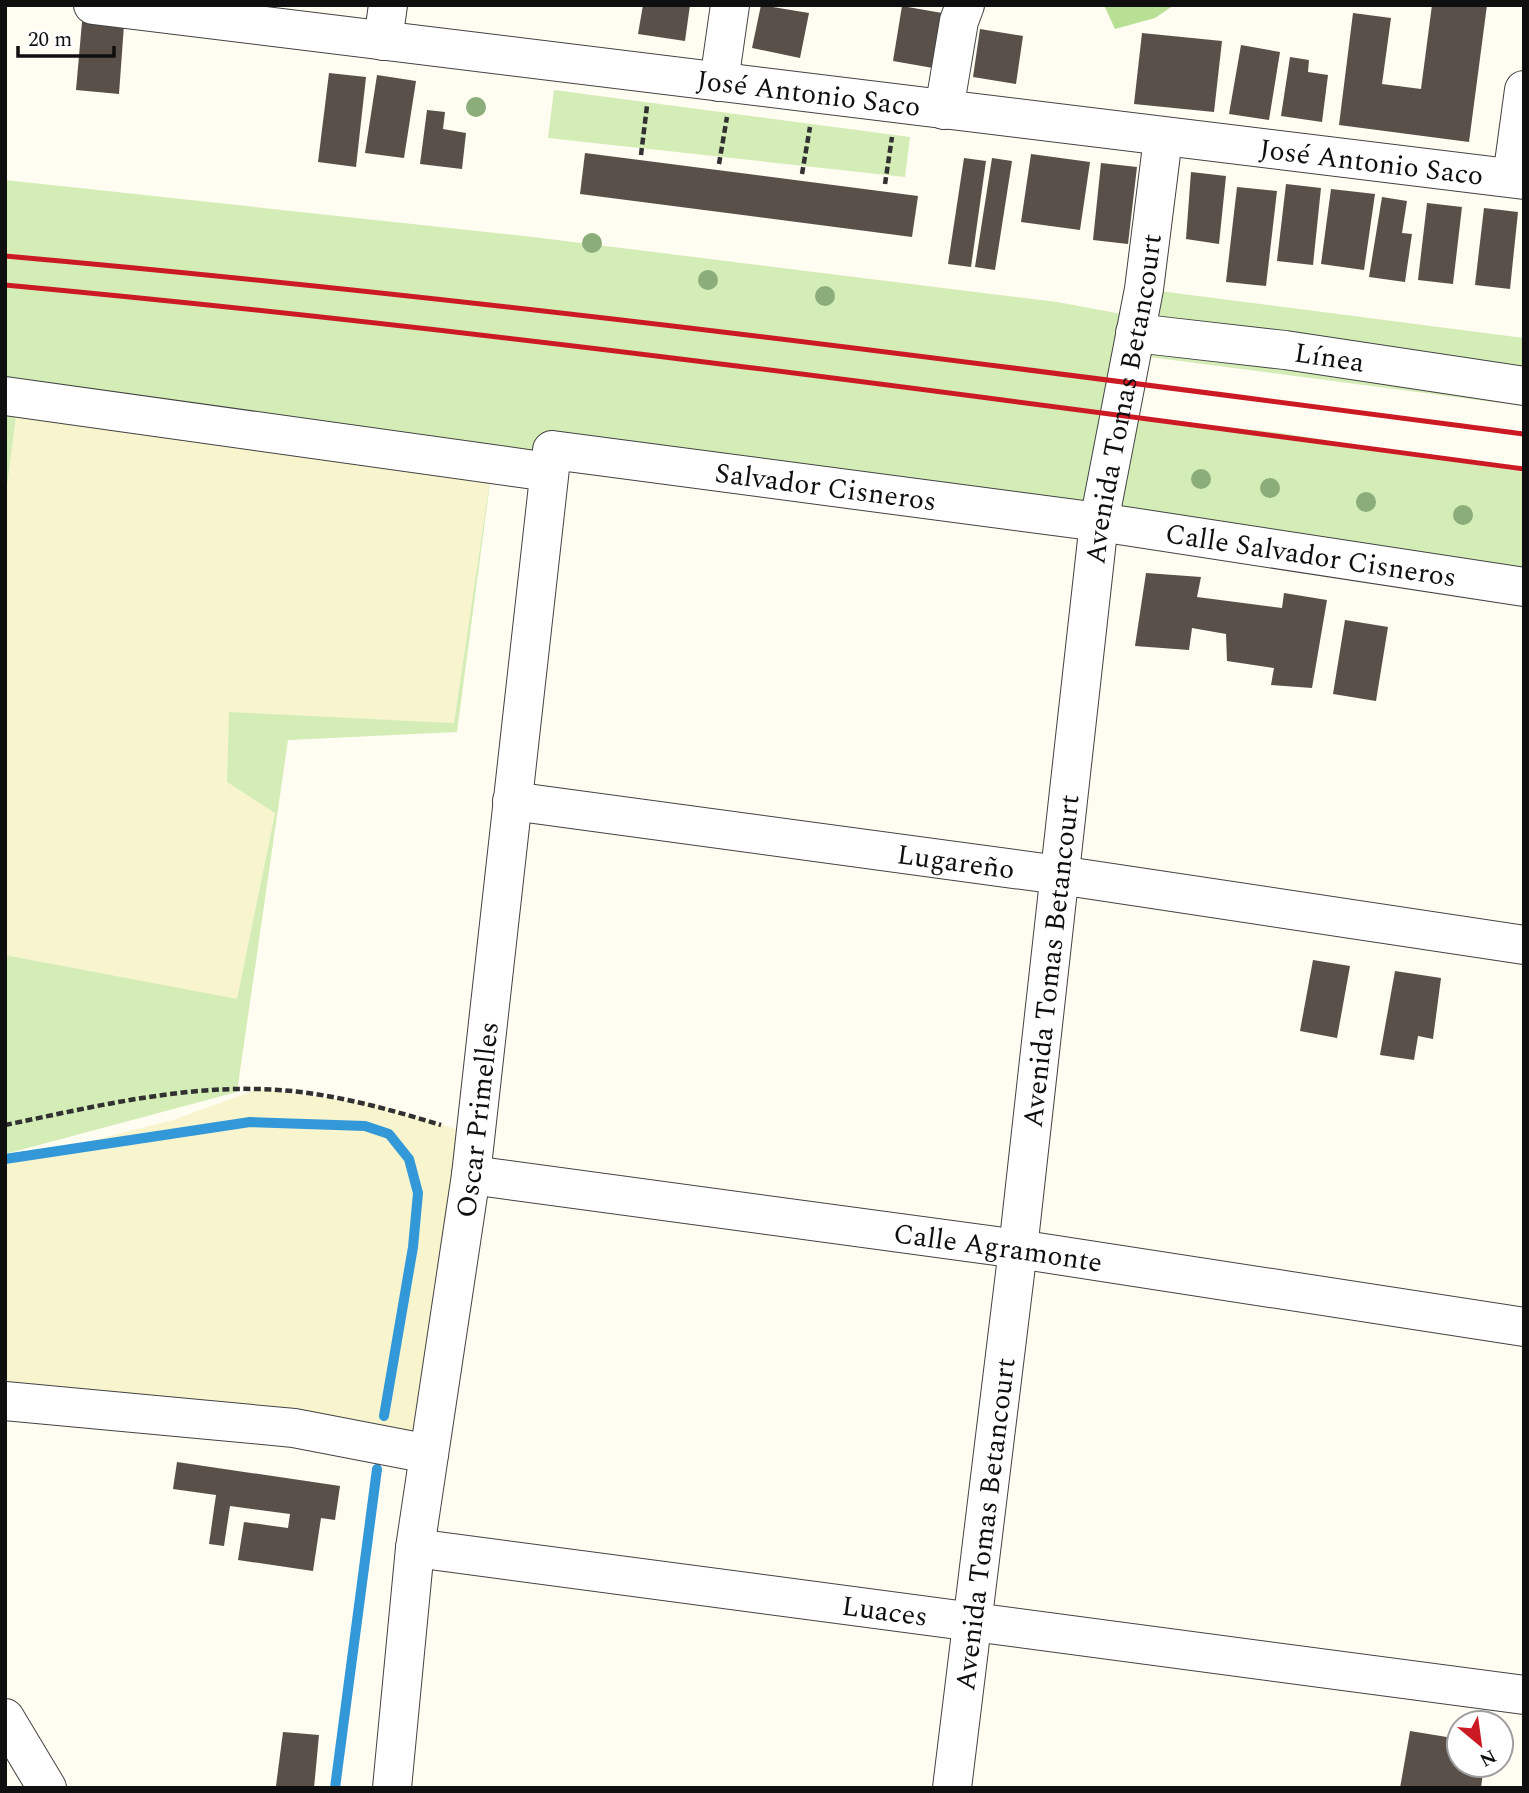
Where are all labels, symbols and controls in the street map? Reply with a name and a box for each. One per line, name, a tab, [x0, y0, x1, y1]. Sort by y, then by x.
scale bar	[18, 14, 114, 58]
text: 20 m	[28, 24, 72, 56]
street label: José Antonio Saco	[694, 59, 923, 129]
street label: José Antonio Saco	[1257, 128, 1486, 198]
street label: Avenida Tomas Betancourt	[1074, 231, 1174, 566]
street label: Línea	[1291, 332, 1368, 385]
street label: Salvador Cisneros	[712, 452, 939, 523]
street label: Calle Salvador Cisneros	[1162, 512, 1459, 599]
street label: Avenida Tomas Betancourt	[1012, 792, 1092, 1130]
street label: Lugareño	[894, 833, 1017, 892]
street label: Oscar Primelles	[445, 1019, 511, 1221]
street label: Calle Agramonte	[891, 1212, 1105, 1285]
street label: Avenida Tomas Betancourt	[944, 1355, 1028, 1693]
street label: Luaces	[839, 1585, 930, 1639]
north arrow	[1445, 1709, 1515, 1779]
text: N	[1474, 1741, 1501, 1774]

